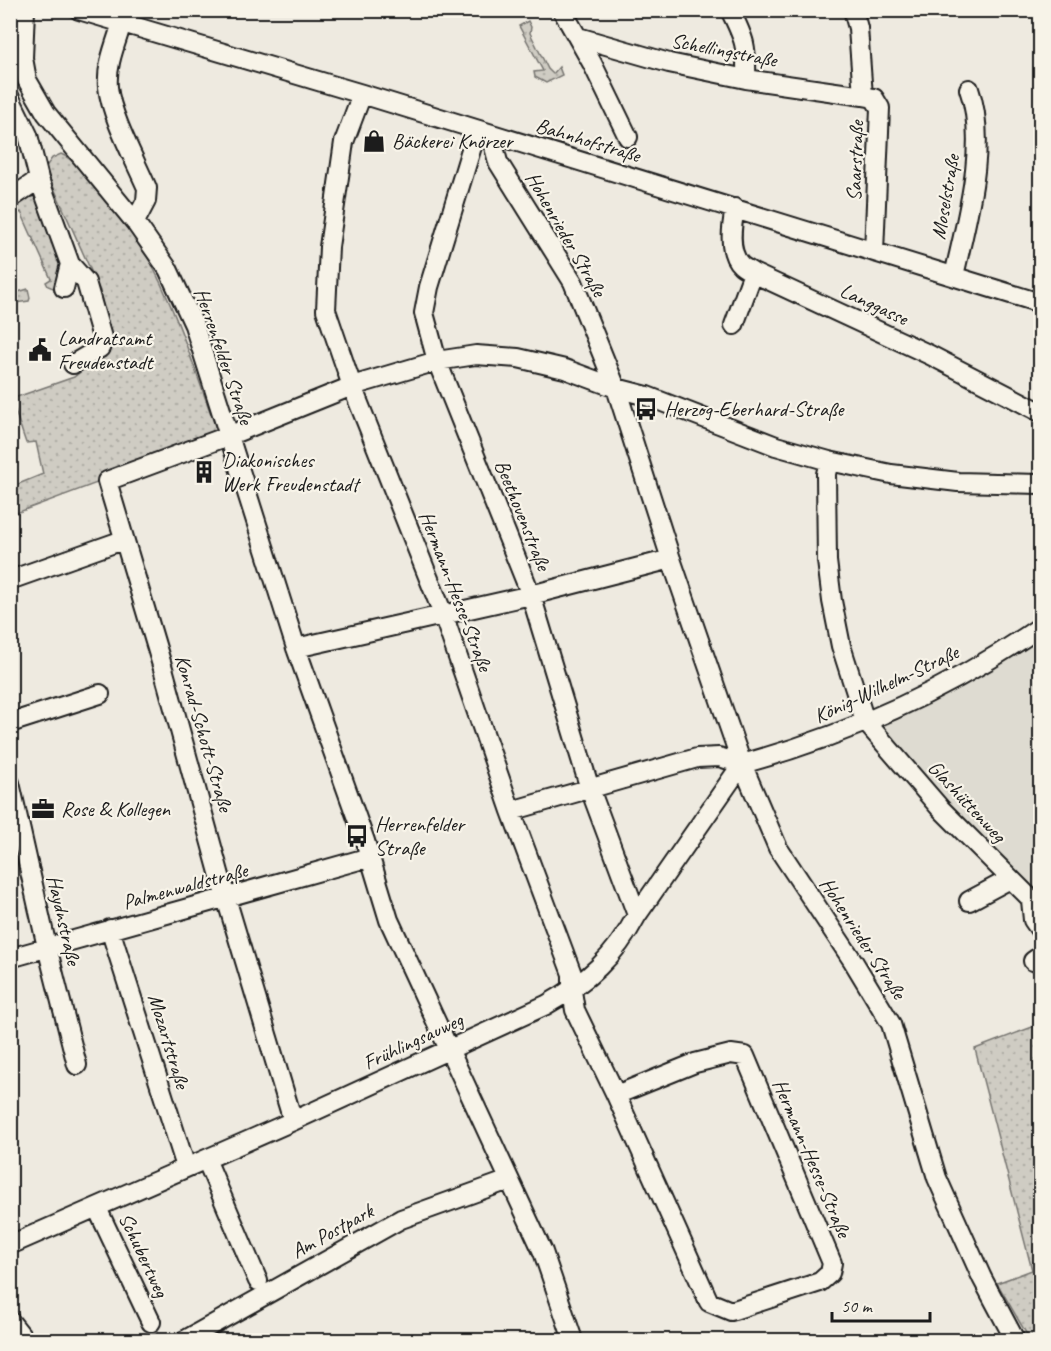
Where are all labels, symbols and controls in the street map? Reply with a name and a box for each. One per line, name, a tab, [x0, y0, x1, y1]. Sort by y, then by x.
street label: Schellingstraße	[669, 27, 781, 73]
street label: Bahnhofstraße	[533, 112, 645, 169]
street label: Saarstraße	[841, 118, 869, 202]
shop icon: Bäckerei Knörzer	[361, 128, 387, 154]
place label: Bäckerei Knörzer	[392, 128, 514, 154]
street label: Moselstraße	[925, 150, 966, 241]
street label: Hohenrieder Straße	[520, 167, 613, 303]
street label: Langgasse	[836, 277, 913, 332]
street label: Herrenfelder Straße	[188, 284, 260, 430]
place label: Landratsamt Freudenstadt	[58, 325, 155, 375]
public building icon: Landratsamt Freudenstadt	[27, 337, 53, 363]
bus stop icon: Herzog-Eberhard-Straße	[633, 396, 659, 422]
place label: Herzog-Eberhard-Straße	[664, 396, 845, 422]
place label: Diakonisches Werk Freudenstadt	[222, 447, 362, 497]
street label: Beethovenstraße	[489, 456, 558, 576]
building icon: Diakonisches Werk Freudenstadt	[191, 459, 217, 485]
street label: Hermann-Hesse-Straße	[414, 507, 499, 677]
street label: König-Wilhelm-Straße	[809, 638, 965, 729]
street label: Konrad-Schott-Straße	[169, 652, 239, 816]
street label: Glashüttenweg	[922, 754, 1013, 849]
office icon: Rose & Kollegen	[30, 796, 56, 822]
place label: Rose & Kollegen	[61, 796, 170, 822]
place label: Herrenfelder Straße	[375, 811, 467, 861]
bus stop icon: Herrenfelder Straße	[344, 823, 370, 849]
street label: Palmenwaldstraße	[120, 856, 252, 915]
street label: Hohenrieder Straße	[814, 872, 913, 1006]
street label: Haydnstraße	[41, 873, 87, 970]
street label: Mozartstraße	[142, 991, 196, 1094]
street label: Frühlingsauweg	[359, 1006, 468, 1075]
street label: Hermann-Hesse-Straße	[767, 1075, 858, 1243]
street label: Am Postpark	[287, 1197, 379, 1264]
street label: Schubertweg	[113, 1209, 175, 1303]
scale bar	[832, 1285, 930, 1323]
text: 50 m	[841, 1295, 874, 1317]

